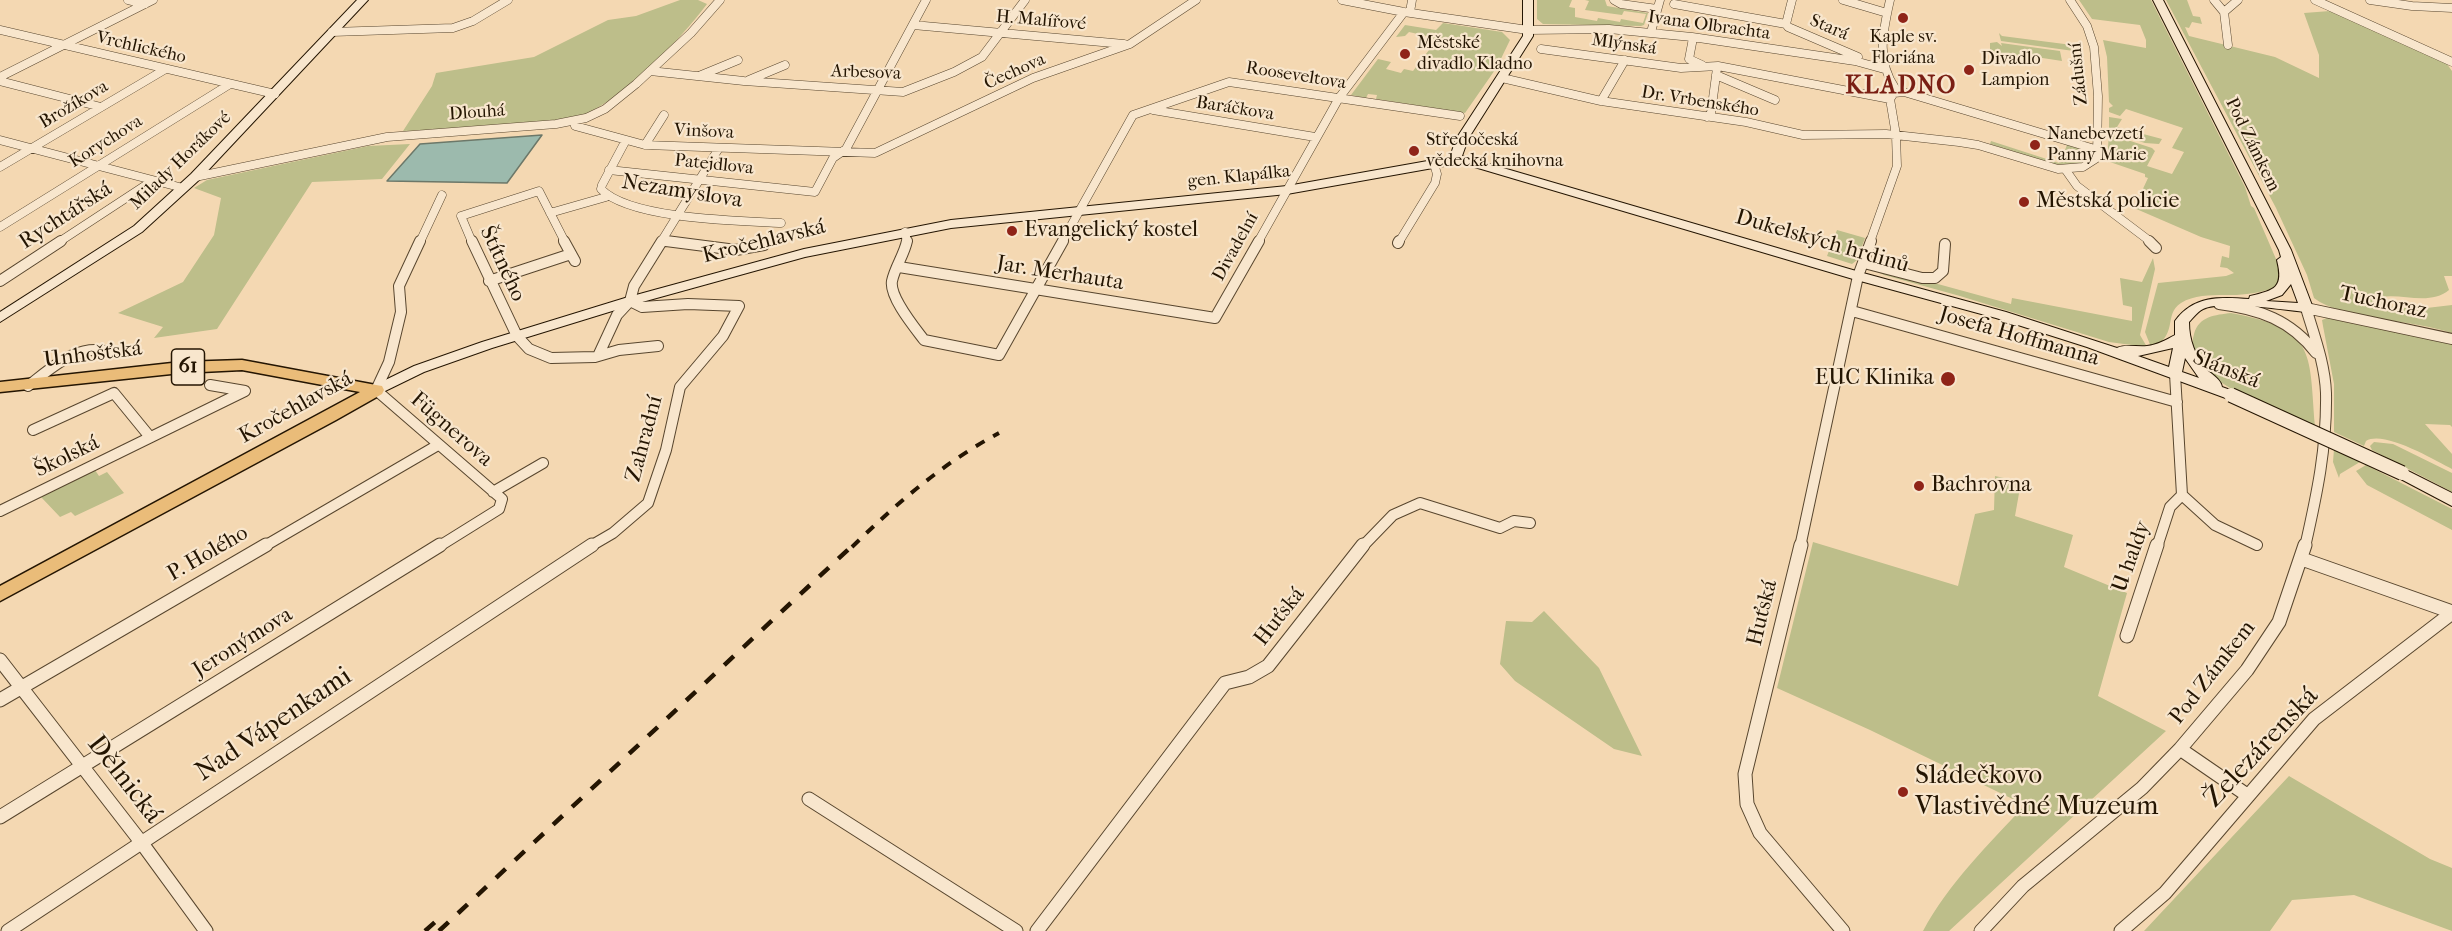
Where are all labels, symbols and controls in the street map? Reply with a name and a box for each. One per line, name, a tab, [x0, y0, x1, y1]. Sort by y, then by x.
street label: H. Malířové	[995, 6, 1087, 36]
street label: Ivana Olbrachta	[1646, 7, 1772, 45]
street label: Stará	[1806, 10, 1852, 46]
marker: Kaple sv. Floriána	[1896, 11, 1910, 25]
street label: Vrchlického	[94, 27, 188, 69]
place label: Kaple sv. Floriána	[1869, 27, 1937, 70]
street label: Mlýnská	[1590, 30, 1658, 60]
place label: Městské divadlo Kladno	[1417, 33, 1532, 76]
street label: Zádušní	[2065, 42, 2093, 106]
marker: Městské divadlo Kladno	[1398, 47, 1412, 61]
street label: Čechova	[981, 49, 1049, 95]
place label: Divadlo Lampion	[1981, 49, 2050, 92]
street label: Rooseveltova	[1244, 57, 1348, 95]
street label: Arbesova	[831, 61, 901, 85]
marker: Divadlo Lampion	[1962, 63, 1976, 77]
district label: KLADNO	[1845, 73, 1957, 101]
street label: Brožíkova	[36, 76, 112, 134]
street label: Dr. Vrbenského	[1640, 82, 1760, 122]
street label: Baráčkova	[1194, 92, 1276, 126]
street label: Pod Zámkem	[2220, 95, 2284, 195]
street label: Dlouhá	[448, 100, 506, 126]
street label: Milady Horákové	[126, 107, 236, 215]
street label: Korychova	[65, 111, 147, 173]
street label: Vinšova	[673, 120, 735, 144]
place label: Nanebevzetí Panny Marie	[2047, 124, 2146, 166]
place label: Středočeská vědecká knihovna	[1426, 130, 1563, 172]
marker: Nanebevzetí Panny Marie	[2028, 138, 2042, 152]
marker: Středočeská vědecká knihovna	[1407, 144, 1421, 158]
street label: Patejdlova	[673, 150, 755, 180]
street label: gen. Klapálka	[1187, 161, 1291, 193]
street label: Nezamyslova	[620, 169, 744, 215]
street label: Rychtářská	[15, 176, 117, 256]
place label: Městská policie	[2036, 189, 2179, 215]
marker: Městská policie	[2017, 195, 2031, 209]
street label: Dukelských hrdinů	[1732, 205, 1912, 279]
street label: Divadelní	[1208, 209, 1264, 285]
street label: Kročehlavská	[700, 214, 828, 270]
place label: Evangelický kostel	[1024, 218, 1198, 244]
street label: Štítného	[473, 222, 531, 306]
marker: Evangelický kostel	[1005, 224, 1019, 238]
street label: Jar. Merhauta	[995, 251, 1125, 297]
street label: Tuchoraz	[2337, 281, 2429, 325]
street label: Josefa Hoffmanna	[1936, 301, 2102, 373]
street label: Unhošťská	[42, 336, 144, 374]
street label: Slánská	[2189, 345, 2263, 395]
road number: 61	[172, 349, 204, 385]
street label: Kročehlavská	[235, 366, 357, 450]
place label: EUC Klinika	[1815, 366, 1934, 392]
marker: EUC Klinika	[1939, 370, 1957, 388]
street label: Fügnerova	[404, 387, 498, 473]
street label: Zahradní	[621, 393, 669, 485]
street label: Školská	[30, 430, 104, 484]
place label: Bachrovna	[1931, 473, 2031, 499]
marker: Bachrovna	[1912, 479, 1926, 493]
street label: U haldy	[2107, 518, 2157, 596]
street label: P. Holého	[163, 520, 253, 588]
street label: Huťská	[1742, 577, 1784, 649]
street label: Huťská	[1249, 582, 1311, 652]
street label: Jeronýmova	[188, 602, 298, 684]
street label: Pod Zámkem	[2164, 616, 2262, 730]
street label: Nad Vápenkami	[190, 661, 358, 789]
street label: Železárenská	[2198, 681, 2326, 815]
street label: Dělnická	[80, 729, 168, 831]
place label: Sládečkovo Vlastivědné Muzeum	[1915, 760, 2159, 823]
marker: Sládečkovo Vlastivědné Muzeum	[1896, 785, 1910, 799]

